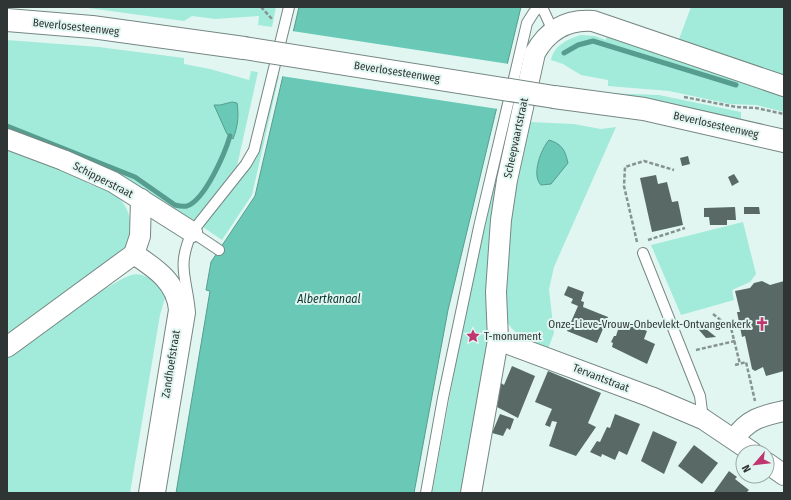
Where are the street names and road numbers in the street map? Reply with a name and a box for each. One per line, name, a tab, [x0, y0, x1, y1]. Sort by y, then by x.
street label: Beverlosesteenweg	[32, 16, 121, 38]
street label: Beverlosesteenweg	[353, 59, 442, 85]
street label: Scheepvaartstraat	[501, 96, 531, 179]
street label: Beverlosesteenweg	[672, 109, 761, 141]
street label: Schipperstraat	[71, 159, 136, 201]
street label: Zandhoefstraat	[159, 329, 183, 399]
street label: Tervantstraat	[571, 361, 631, 395]

